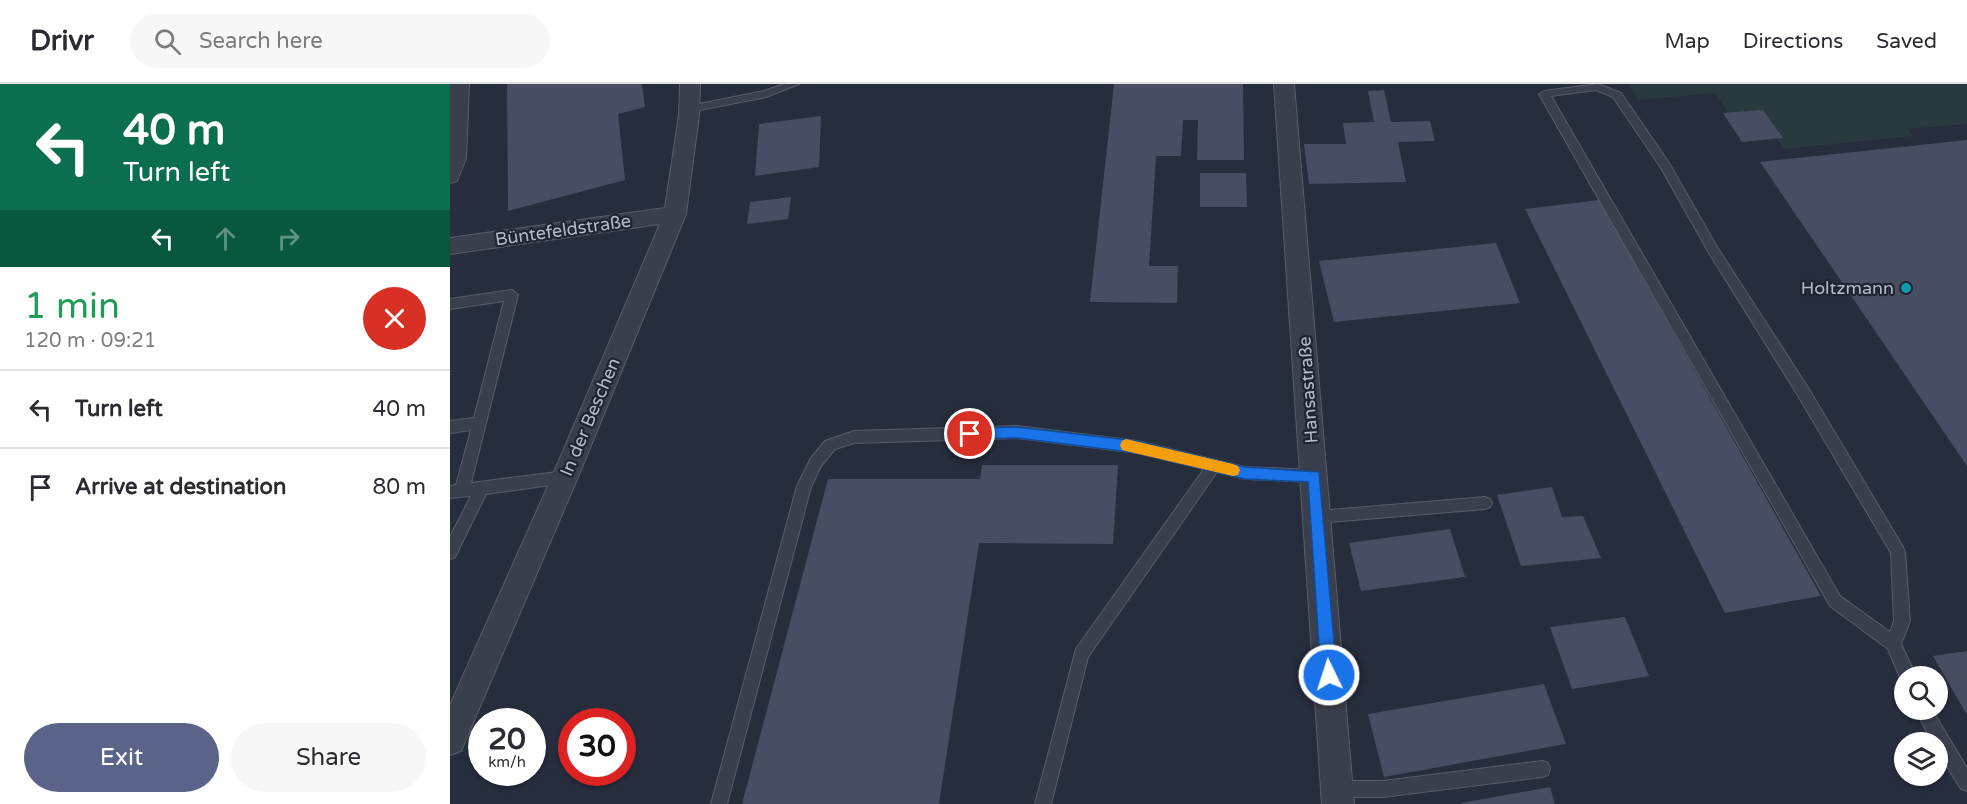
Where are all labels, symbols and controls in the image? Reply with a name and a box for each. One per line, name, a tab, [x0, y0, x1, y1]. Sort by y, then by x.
search box	[130, 14, 550, 68]
text: Drivr	[30, 24, 94, 58]
icon: search	[151, 25, 184, 58]
text: Search here	[199, 28, 323, 54]
text: Map	[1664, 29, 1710, 54]
text: Directions	[1743, 29, 1843, 54]
text: Saved	[1876, 29, 1937, 54]
text: 40 m	[123, 105, 225, 156]
icon: left	[24, 108, 102, 186]
text: Turn left	[123, 156, 230, 189]
street label: Büntefeldstraße	[494, 210, 632, 250]
icon: left	[146, 222, 179, 255]
icon: ahead	[209, 222, 242, 255]
icon: right	[272, 222, 305, 255]
place label: Holtzmann	[1801, 277, 1894, 299]
marker: Holtzmann	[1899, 281, 1913, 295]
text: 1 min	[24, 285, 120, 328]
button: close	[363, 287, 426, 350]
text: 120 m · 09:21	[24, 329, 156, 353]
street label: Hansastraße	[1293, 336, 1323, 444]
street label: In der Beschen	[555, 354, 625, 480]
icon: left	[24, 393, 57, 426]
text: Turn left	[75, 396, 163, 422]
text: 40 m	[372, 396, 426, 422]
pin	[944, 408, 995, 459]
icon: arrive	[953, 417, 986, 450]
icon: arrive	[24, 471, 57, 504]
text: Arrive at destination	[75, 474, 286, 500]
text: 80 m	[372, 474, 426, 500]
position arrow	[1297, 643, 1361, 707]
map controls	[1894, 666, 1948, 786]
button: search	[1894, 666, 1948, 720]
speed limit sign: 30	[558, 708, 636, 786]
text: 20	[488, 721, 526, 758]
button: Exit	[24, 723, 219, 792]
button: Share	[231, 723, 426, 792]
button: layers	[1894, 732, 1948, 786]
text: km/h	[488, 753, 526, 771]

